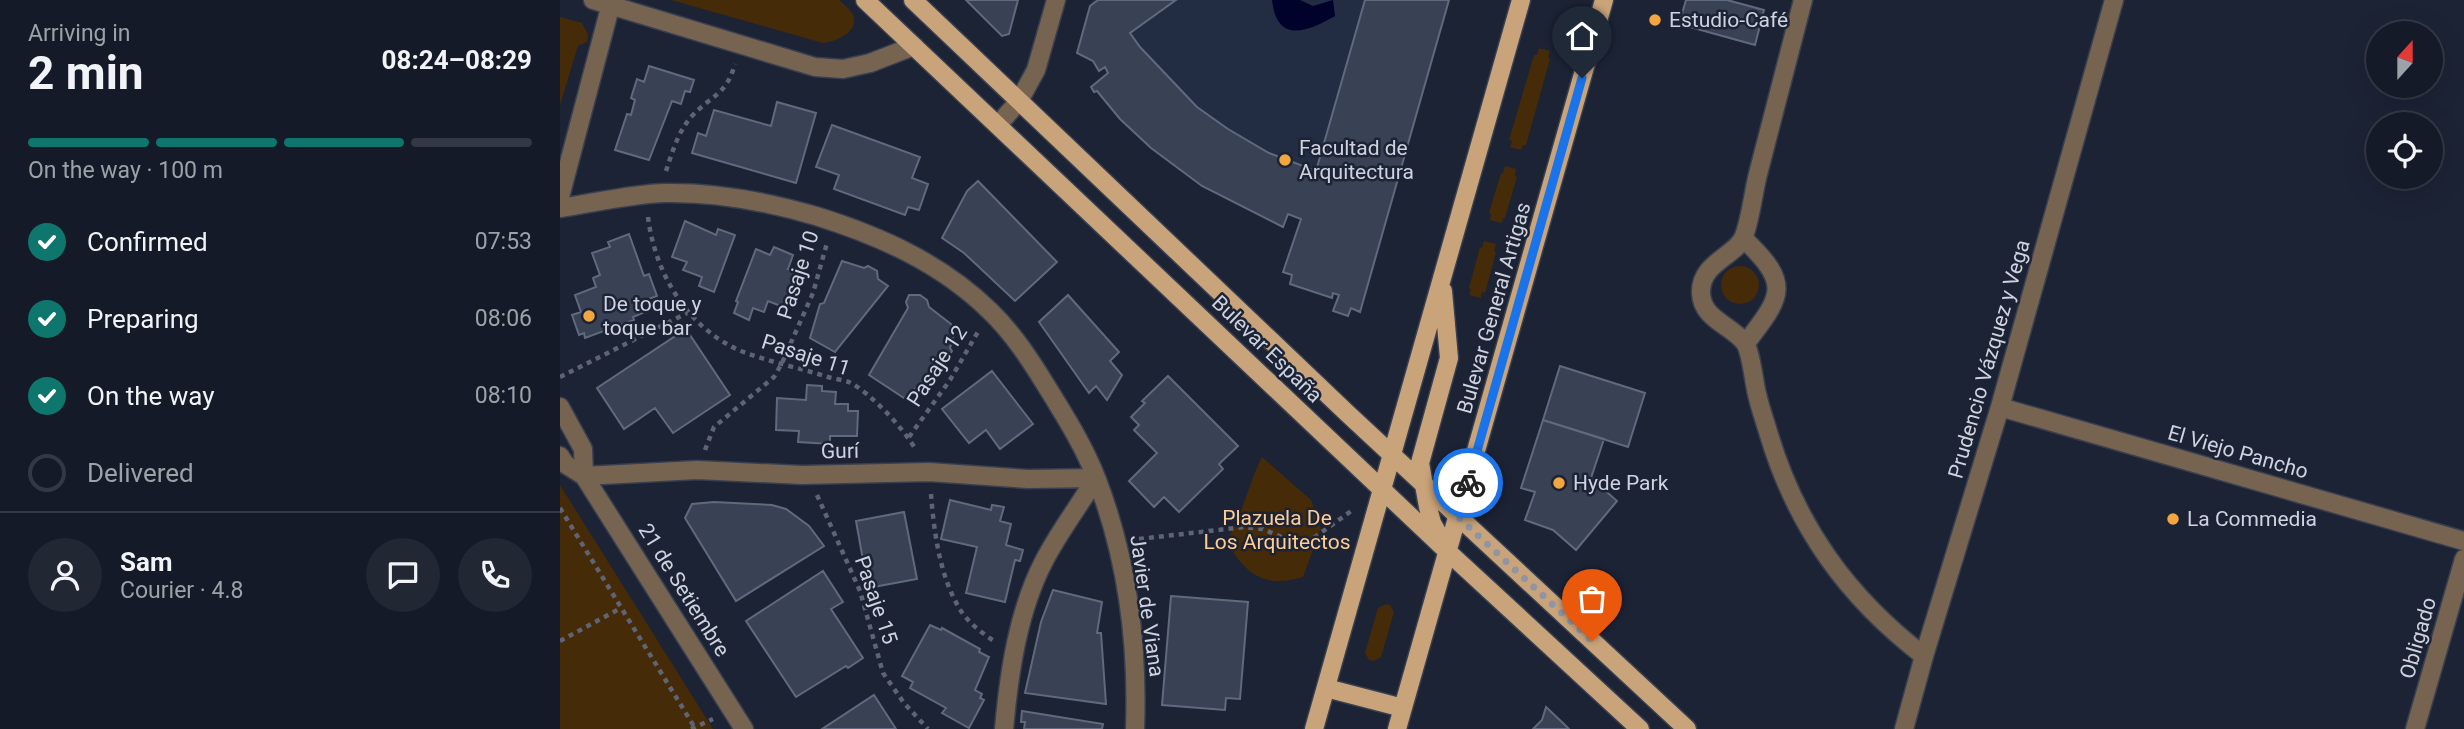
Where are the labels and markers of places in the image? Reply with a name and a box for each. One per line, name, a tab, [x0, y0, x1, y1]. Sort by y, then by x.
pin	[1552, 6, 1612, 78]
place label: Estudio-Café	[1669, 8, 1788, 32]
marker: Estudio-Café	[1647, 12, 1663, 28]
place label: Facultad de Arquitectura	[1299, 136, 1414, 184]
marker: Facultad de Arquitectura	[1277, 152, 1293, 168]
place label: De toque y toque bar	[603, 292, 702, 340]
marker: De toque y toque bar	[581, 308, 597, 324]
place label: Hyde Park	[1573, 471, 1669, 495]
marker: Hyde Park	[1551, 475, 1567, 491]
place label: La Commedia	[2187, 507, 2317, 531]
marker: La Commedia	[2165, 511, 2181, 527]
pin	[1562, 569, 1622, 641]

